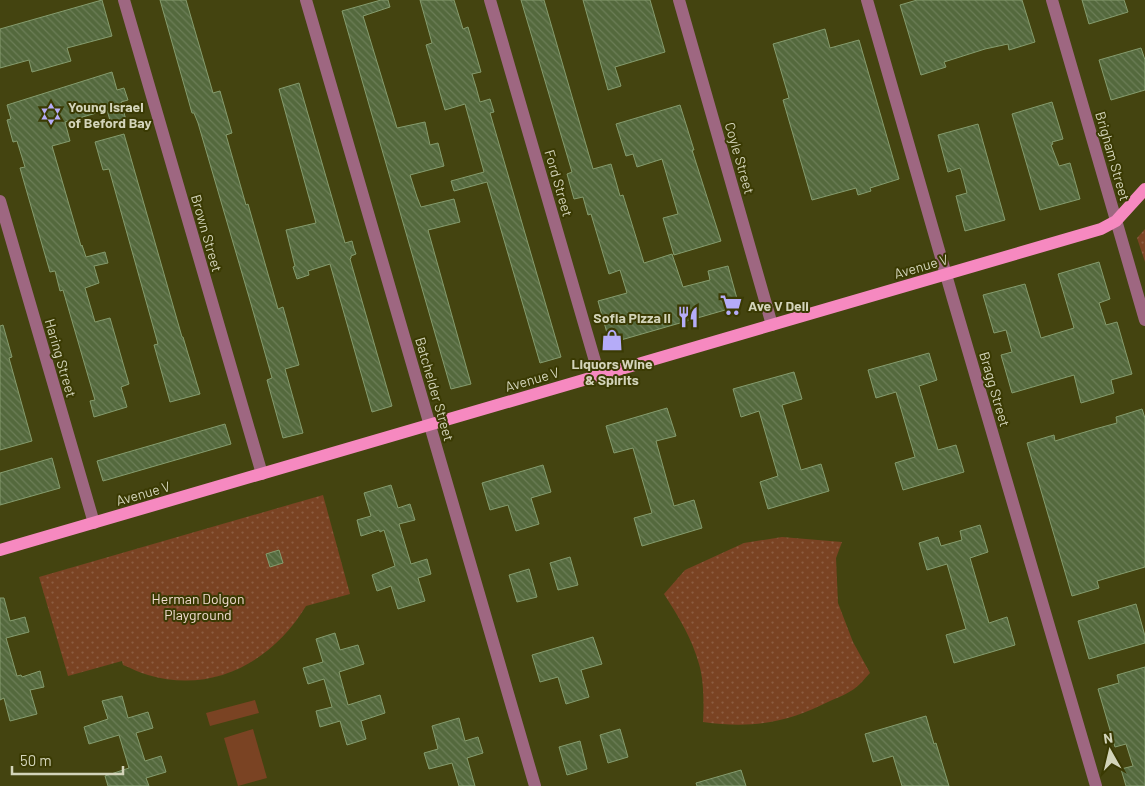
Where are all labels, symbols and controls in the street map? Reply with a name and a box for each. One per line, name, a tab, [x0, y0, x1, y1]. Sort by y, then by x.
place label: Young Israel of Beford Bay	[68, 98, 152, 131]
synagogue icon: Young Israel of Beford Bay	[38, 101, 64, 127]
street label: Brigham Street	[1092, 109, 1134, 203]
street label: Coyle Street	[722, 120, 758, 196]
street label: Ford Street	[541, 148, 577, 218]
street label: Brown Street	[188, 192, 226, 274]
street label: Avenue V	[892, 250, 950, 282]
supermarket icon: Ave V Deli	[718, 292, 744, 318]
place label: Ave V Deli	[748, 297, 809, 314]
restaurant icon: Sofia Pizza II	[675, 304, 701, 330]
place label: Sofia Pizza II	[593, 309, 671, 326]
street label: Haring Street	[42, 317, 80, 399]
shop icon: Liquors Wine & Spirits	[599, 327, 625, 353]
street label: Batchelder Street	[412, 335, 458, 443]
street label: Bragg Street	[976, 350, 1014, 428]
place label: Liquors Wine & Spirits	[571, 355, 653, 388]
street label: Avenue V	[503, 363, 561, 395]
street label: Avenue V	[114, 477, 172, 509]
park label: Herman Dolgon Playground	[152, 590, 244, 623]
north arrow	[1085, 726, 1135, 776]
text: N	[1102, 729, 1114, 747]
scale bar	[12, 744, 124, 776]
text: 50 m	[20, 751, 52, 769]

